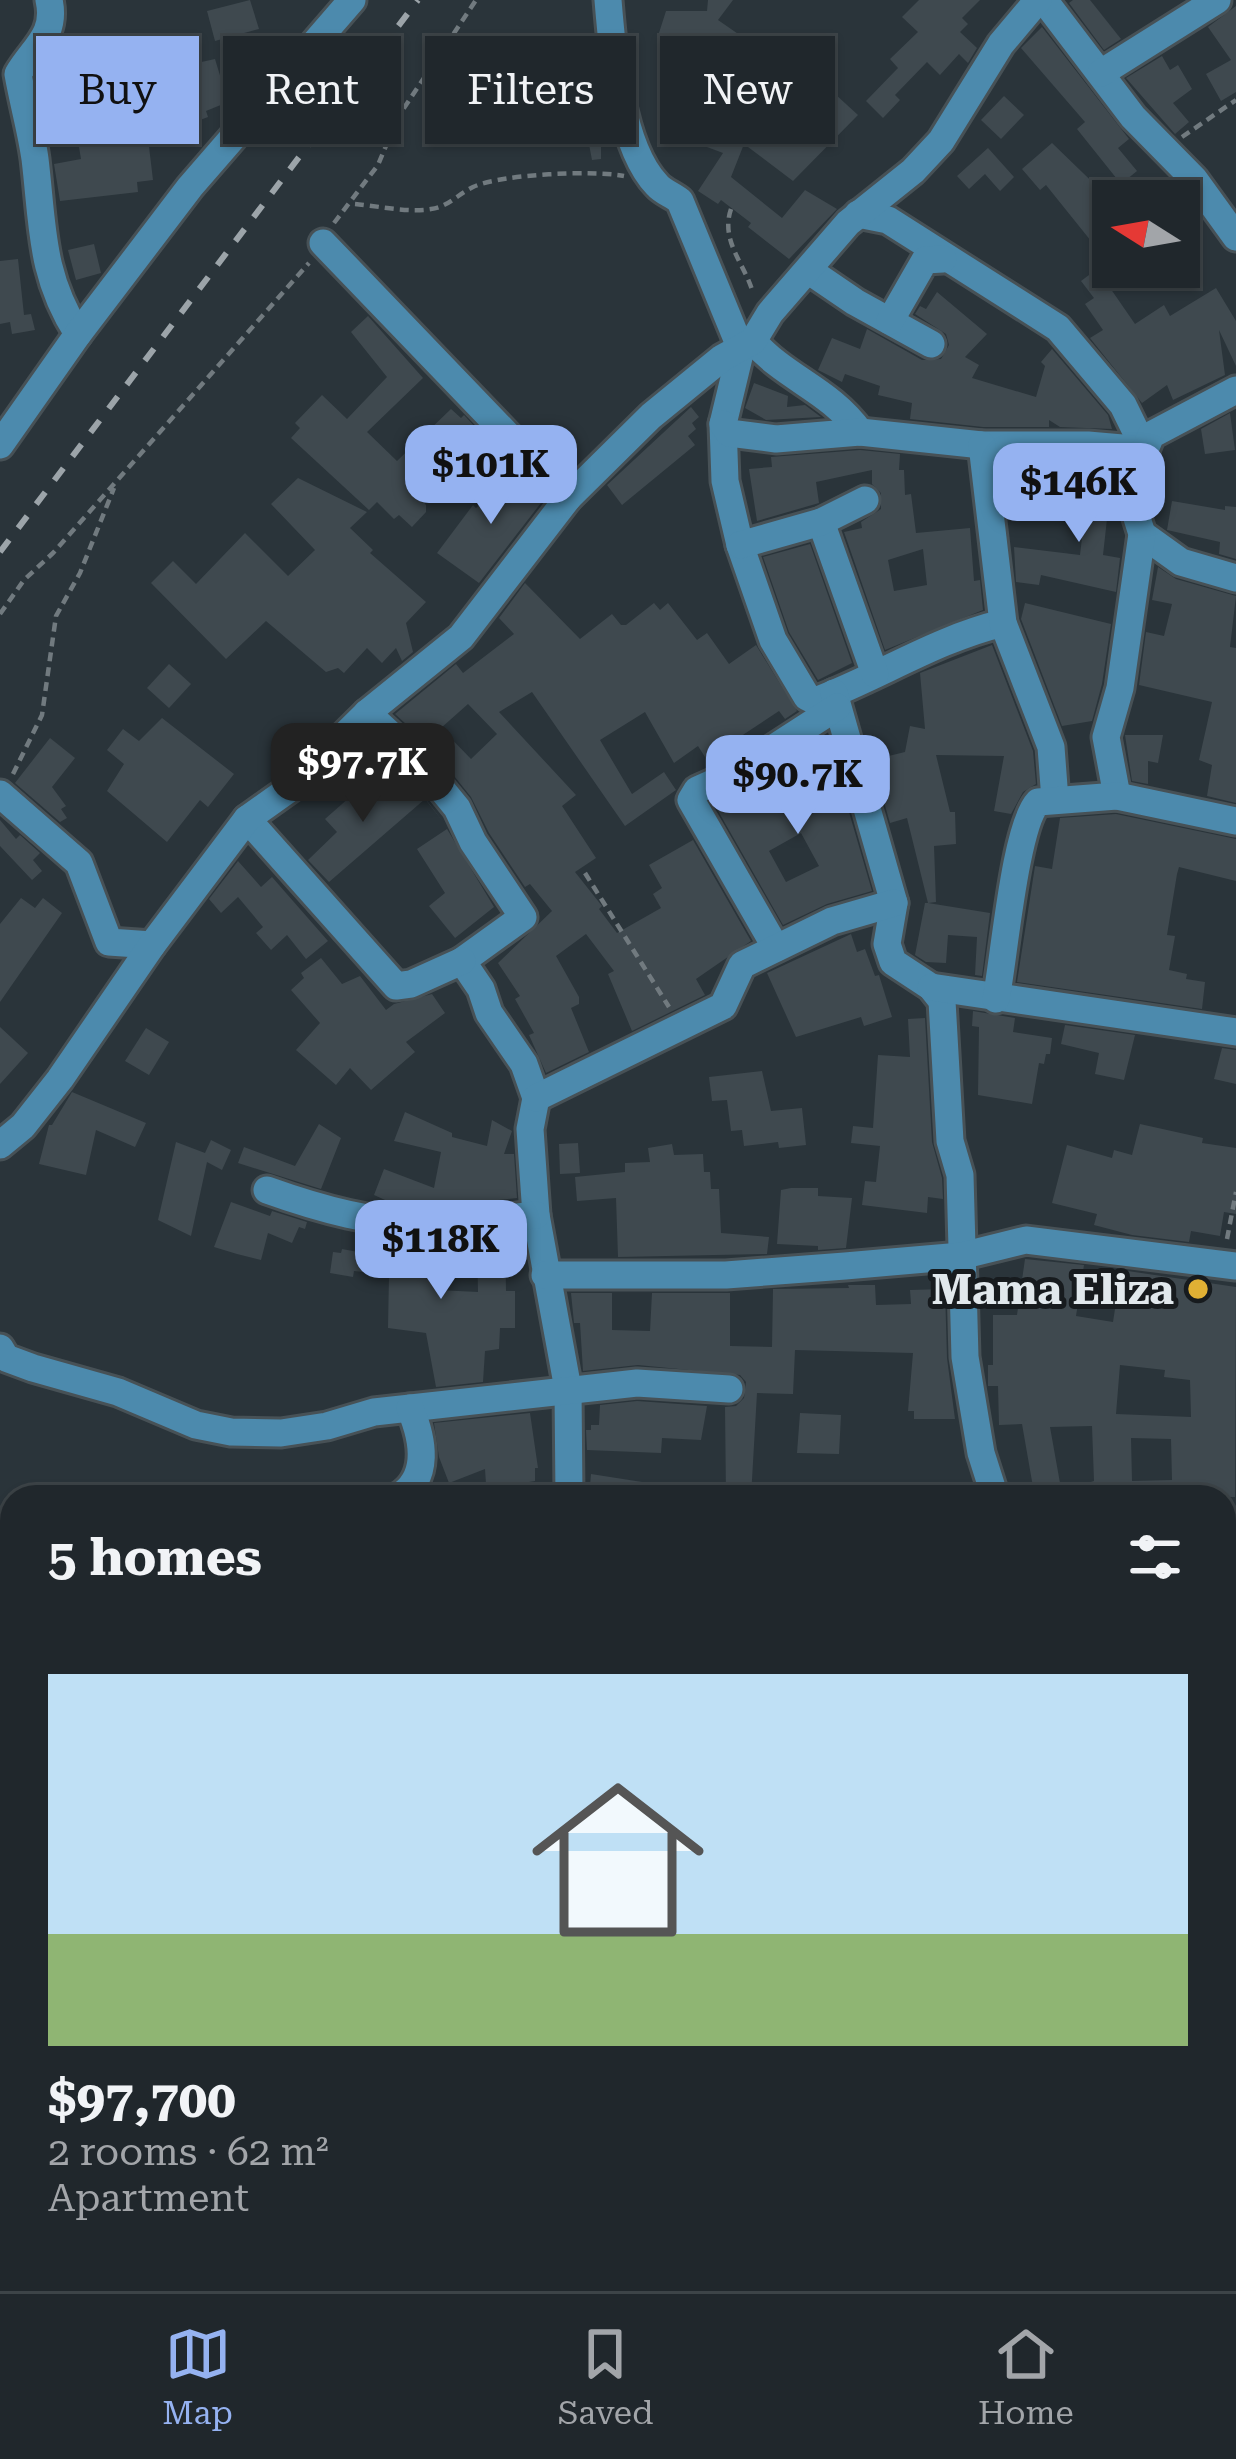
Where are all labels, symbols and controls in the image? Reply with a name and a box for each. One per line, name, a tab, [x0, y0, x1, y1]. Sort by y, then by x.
chip: Buy	[36, 36, 199, 144]
chip: Rent	[223, 36, 401, 144]
chip: Filters	[425, 36, 636, 144]
chip: New	[660, 36, 835, 144]
north arrow	[1092, 180, 1200, 288]
map controls	[1092, 180, 1200, 288]
pin: $101K	[407, 425, 575, 527]
text: $101K	[432, 441, 550, 487]
pin: $146K	[995, 443, 1163, 545]
text: $146K	[1020, 459, 1138, 505]
pin: $97.7K	[265, 723, 461, 825]
pin: $90.7K	[700, 735, 896, 837]
text: $97.7K	[298, 739, 428, 785]
text: $90.7K	[733, 751, 863, 797]
pin: $118K	[357, 1200, 525, 1302]
text: $118K	[382, 1216, 500, 1262]
place label: Mama Eliza	[931, 1265, 1174, 1314]
marker: Mama Eliza	[1185, 1276, 1211, 1302]
icon: filters	[1122, 1524, 1188, 1590]
text: 5 homes	[48, 1528, 262, 1587]
icon: home	[510, 1752, 726, 1968]
text: $97,700	[48, 2070, 236, 2129]
text: 2 rooms · 62 m²	[48, 2129, 329, 2175]
text: Apartment	[48, 2175, 249, 2221]
tab: Map	[162, 2321, 233, 2432]
tab: Saved	[558, 2321, 653, 2432]
tab: Home	[978, 2321, 1074, 2432]

